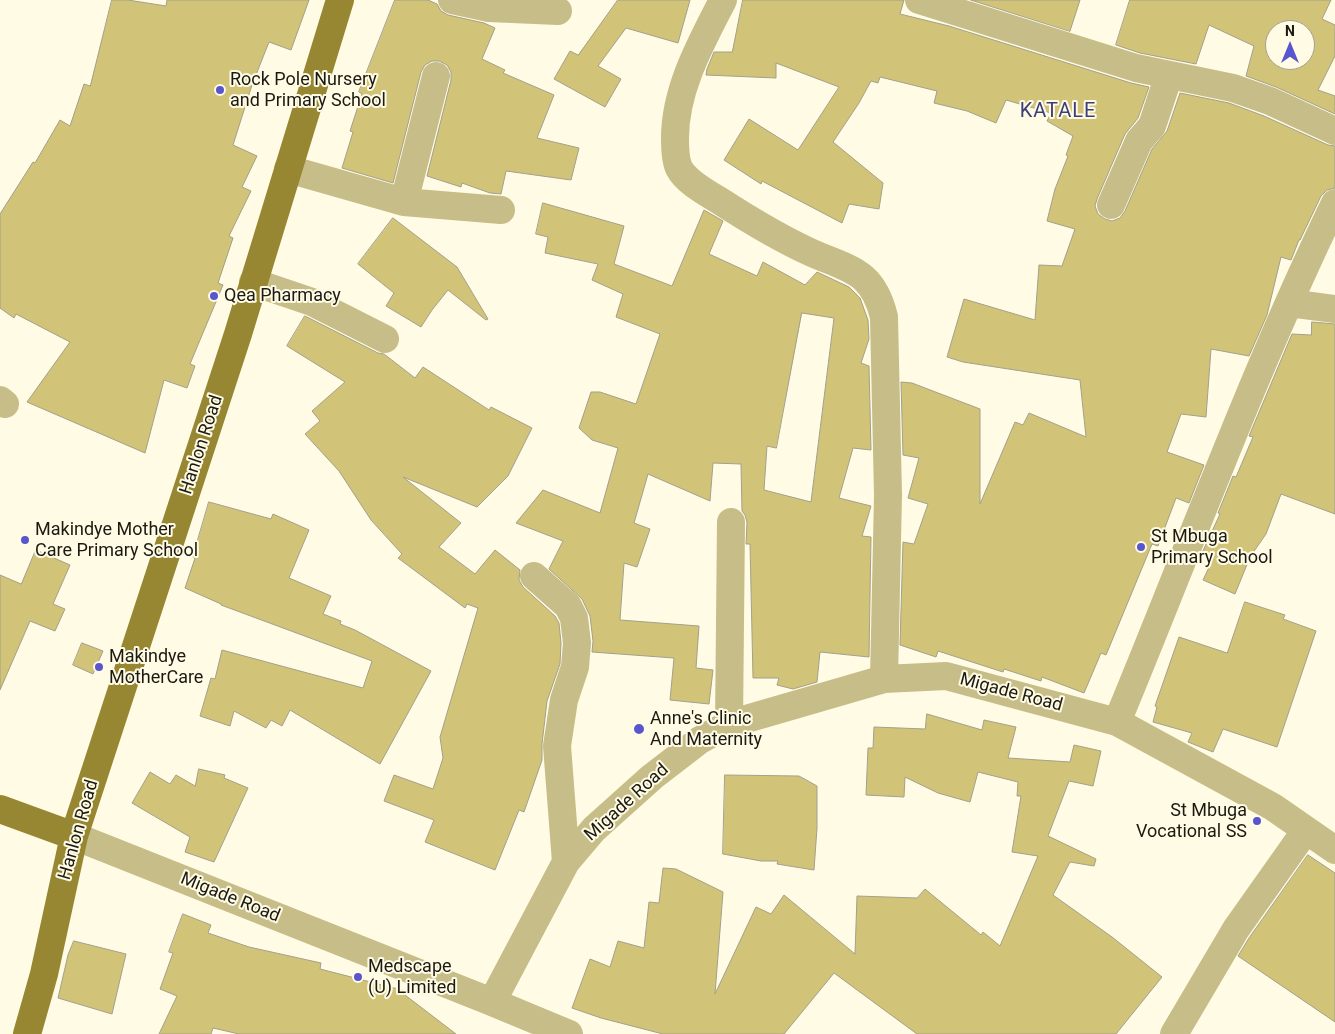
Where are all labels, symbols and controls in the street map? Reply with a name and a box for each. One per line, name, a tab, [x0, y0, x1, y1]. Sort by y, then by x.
north arrow	[1265, 20, 1315, 70]
text: N	[1285, 23, 1295, 39]
place label: Rock Pole Nursery and Primary School	[230, 69, 386, 112]
marker: Rock Pole Nursery and Primary School	[214, 84, 226, 96]
district label: KATALE	[1019, 100, 1097, 124]
place label: Qea Pharmacy	[224, 285, 341, 307]
marker: Qea Pharmacy	[208, 290, 220, 302]
street label: Hanlon Road	[176, 393, 228, 497]
place label: Makindye Mother Care Primary School	[35, 519, 198, 562]
place label: St Mbuga Primary School	[1151, 526, 1273, 568]
marker: Makindye Mother Care Primary School	[19, 534, 31, 546]
marker: St Mbuga Primary School	[1135, 541, 1147, 553]
place label: Makindye MotherCare	[109, 646, 203, 689]
marker: Makindye MotherCare	[93, 661, 105, 673]
street label: Migade Road	[957, 669, 1065, 717]
place label: Anne's Clinic And Maternity	[650, 708, 762, 751]
marker: Anne's Clinic And Maternity	[632, 722, 646, 736]
street label: Migade Road	[581, 760, 673, 846]
street label: Hanlon Road	[54, 778, 104, 882]
place label: St Mbuga Vocational SS	[1136, 800, 1247, 842]
marker: St Mbuga Vocational SS	[1251, 815, 1263, 827]
street label: Migade Road	[177, 868, 283, 928]
place label: Medscape (U) Limited	[368, 956, 456, 999]
marker: Medscape (U) Limited	[352, 971, 364, 983]

